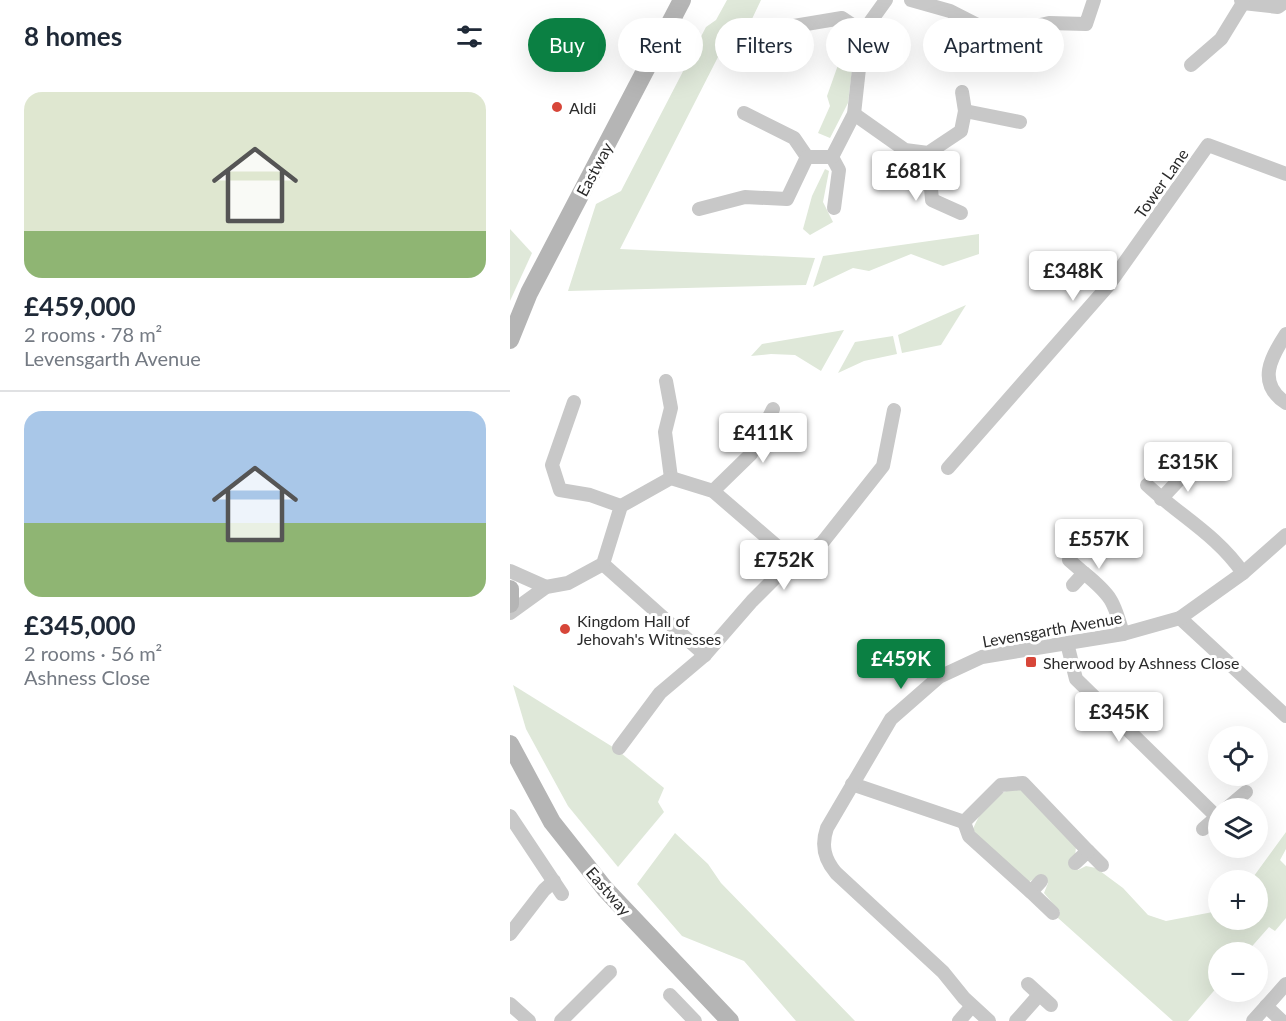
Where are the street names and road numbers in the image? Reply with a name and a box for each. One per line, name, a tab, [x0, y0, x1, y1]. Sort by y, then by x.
street label: Eastway	[572, 138, 616, 199]
street label: Tower Lane	[1130, 145, 1192, 221]
street label: Levensgarth Avenue	[981, 607, 1123, 651]
street label: Eastway	[583, 863, 636, 920]

